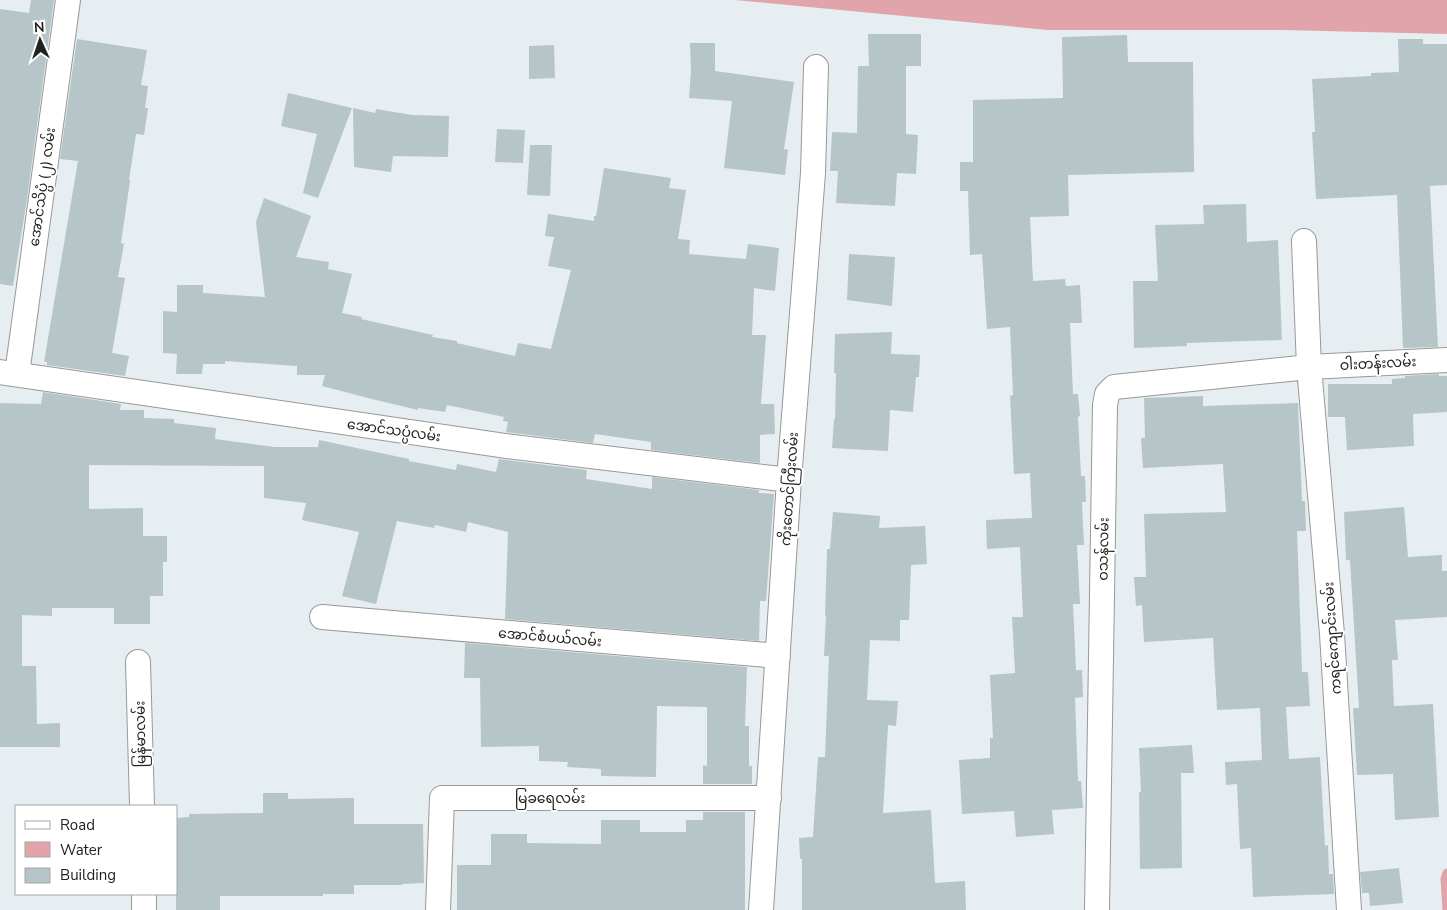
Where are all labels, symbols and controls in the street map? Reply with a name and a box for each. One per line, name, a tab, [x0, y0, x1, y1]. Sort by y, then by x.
north arrow	[15, 15, 65, 65]
text: N	[34, 18, 45, 37]
street label: အောင်သိပ္ပံ (၂) လမ်း	[24, 126, 63, 248]
street label: ဝါးတန်းလမ်း	[1339, 351, 1417, 377]
street label: အောင်သပ္ပံလမ်း	[346, 414, 442, 449]
street label: ကိုးတောင်ကြီးလမ်း	[775, 431, 805, 547]
street label: ဝသန်လမ်း	[1092, 517, 1116, 581]
street label: ကရင်ကျောင်းလမ်း	[1318, 581, 1348, 695]
street label: အောင်စံပယ်လမ်း	[497, 623, 603, 651]
street label: မြန်မာလမ်း	[129, 701, 153, 767]
street label: မြခရေလမ်း	[515, 788, 585, 810]
legend	[15, 805, 178, 895]
text: Road	[60, 815, 95, 835]
text: Water	[60, 840, 103, 860]
text: Building	[60, 865, 116, 885]

